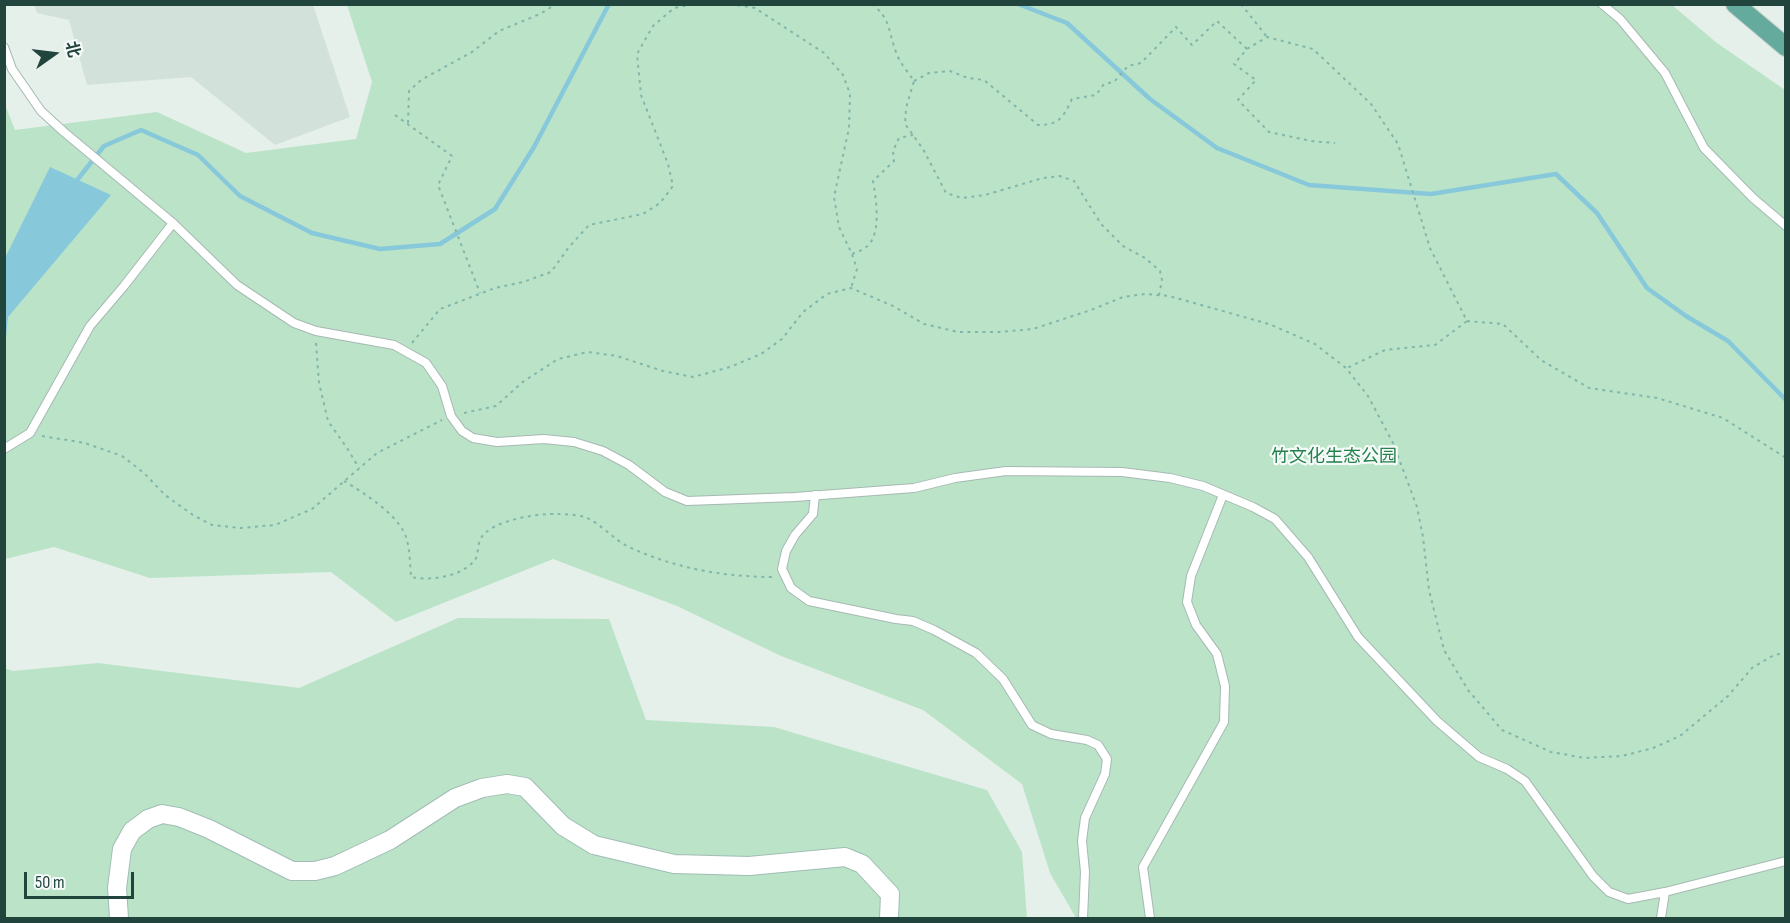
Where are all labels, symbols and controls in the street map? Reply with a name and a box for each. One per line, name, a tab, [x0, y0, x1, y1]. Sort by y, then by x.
north arrow	[24, 24, 84, 84]
text: 北	[61, 39, 83, 60]
park label: 竹文化生态公园	[1271, 446, 1397, 468]
scale bar	[27, 860, 136, 898]
text: 50 m	[35, 872, 65, 893]

